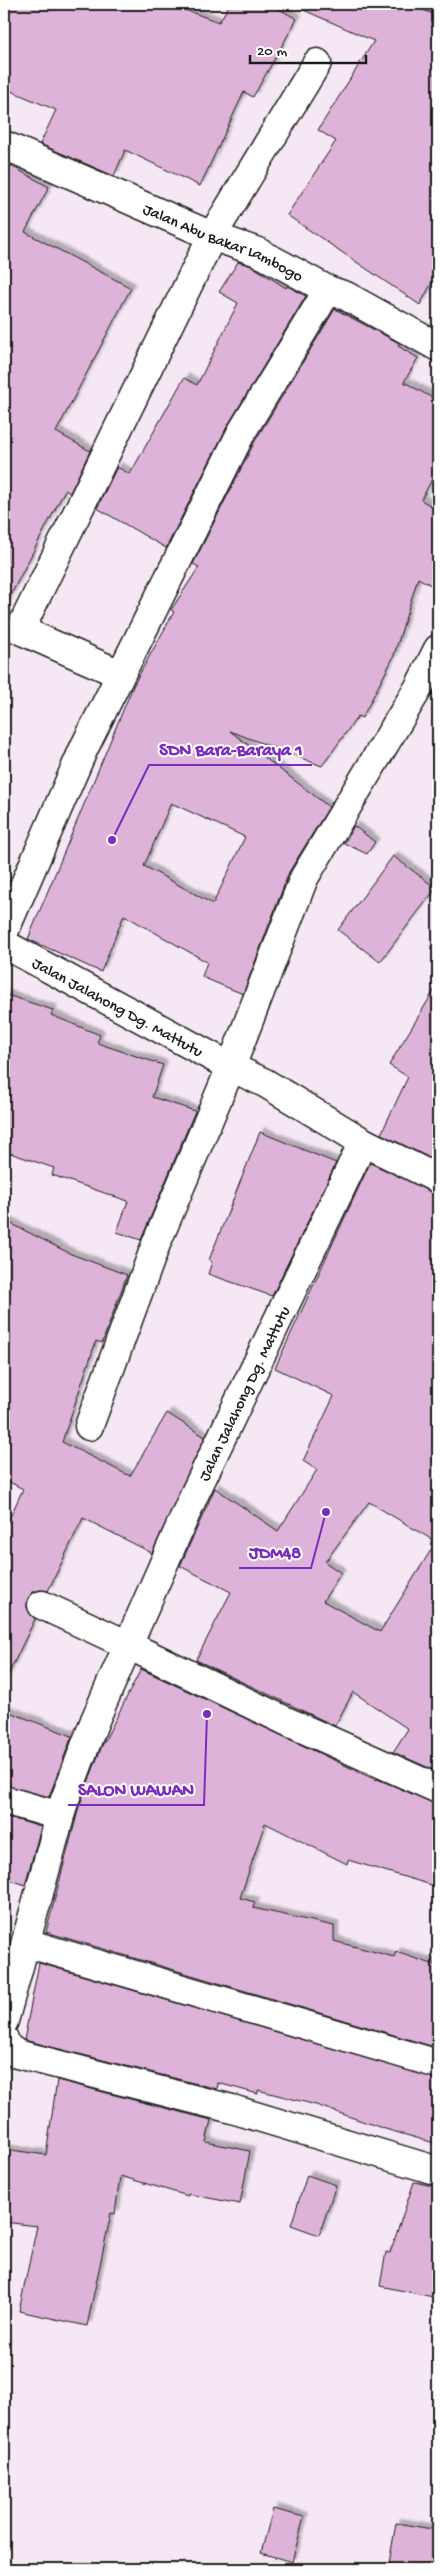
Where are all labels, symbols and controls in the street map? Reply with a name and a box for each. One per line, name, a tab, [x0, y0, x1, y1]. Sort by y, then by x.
scale bar	[250, 32, 366, 64]
text: 20 m	[257, 43, 287, 61]
street label: Jalan Abu Bakar Lambogo	[139, 201, 306, 288]
callout: SDN Bara-Baraya 1	[149, 732, 312, 765]
text: SDN Bara-Baraya 1	[159, 741, 303, 762]
street label: Jalan Jalahong Dg. Mattutu	[28, 955, 206, 1063]
street label: Jalan Jalahong Dg. Mattutu	[196, 1303, 296, 1485]
callout: JDM48	[239, 1535, 311, 1568]
text: JDM48	[248, 1544, 301, 1565]
callout: SALON WAWAN	[68, 1772, 204, 1805]
text: SALON WAWAN	[78, 1781, 194, 1802]

